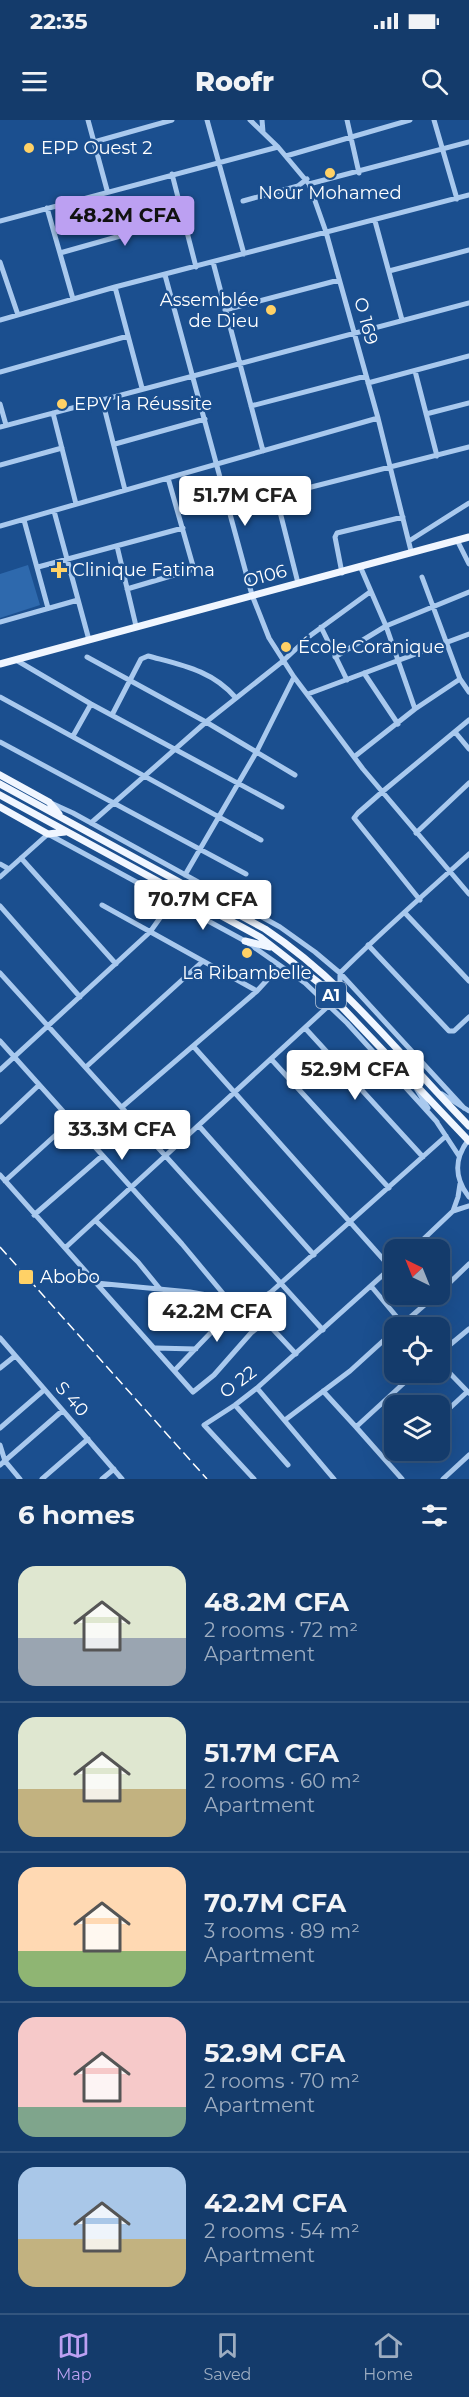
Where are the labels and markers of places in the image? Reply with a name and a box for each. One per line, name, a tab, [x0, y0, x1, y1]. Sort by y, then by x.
place label: EPP Ouest 2	[41, 137, 153, 159]
marker: EPP Ouest 2	[22, 141, 36, 155]
marker: Nour Mohamed	[323, 166, 337, 180]
place label: Nour Mohamed	[258, 182, 402, 204]
pin: 48.2M CFA	[56, 196, 194, 247]
place label: Assemblée de Dieu	[160, 289, 259, 332]
marker: Assemblée de Dieu	[264, 303, 278, 317]
place label: EPV la Réussite	[74, 393, 212, 415]
marker: EPV la Réussite	[55, 397, 69, 411]
pin: 51.7M CFA	[176, 476, 314, 527]
place label: Clinique Fatima	[72, 559, 215, 581]
marker: Clinique Fatima	[50, 561, 68, 579]
place label: École Coranique	[298, 636, 445, 658]
marker: École Coranique	[279, 640, 293, 654]
pin: 70.7M CFA	[134, 880, 272, 931]
marker: La Ribambelle	[240, 946, 254, 960]
place label: La Ribambelle	[182, 962, 312, 984]
pin: 52.9M CFA	[286, 1050, 424, 1101]
pin: 33.3M CFA	[53, 1110, 191, 1161]
place label: Abobo	[40, 1266, 100, 1288]
marker: Abobo	[17, 1268, 35, 1286]
pin: 42.2M CFA	[148, 1292, 286, 1343]

